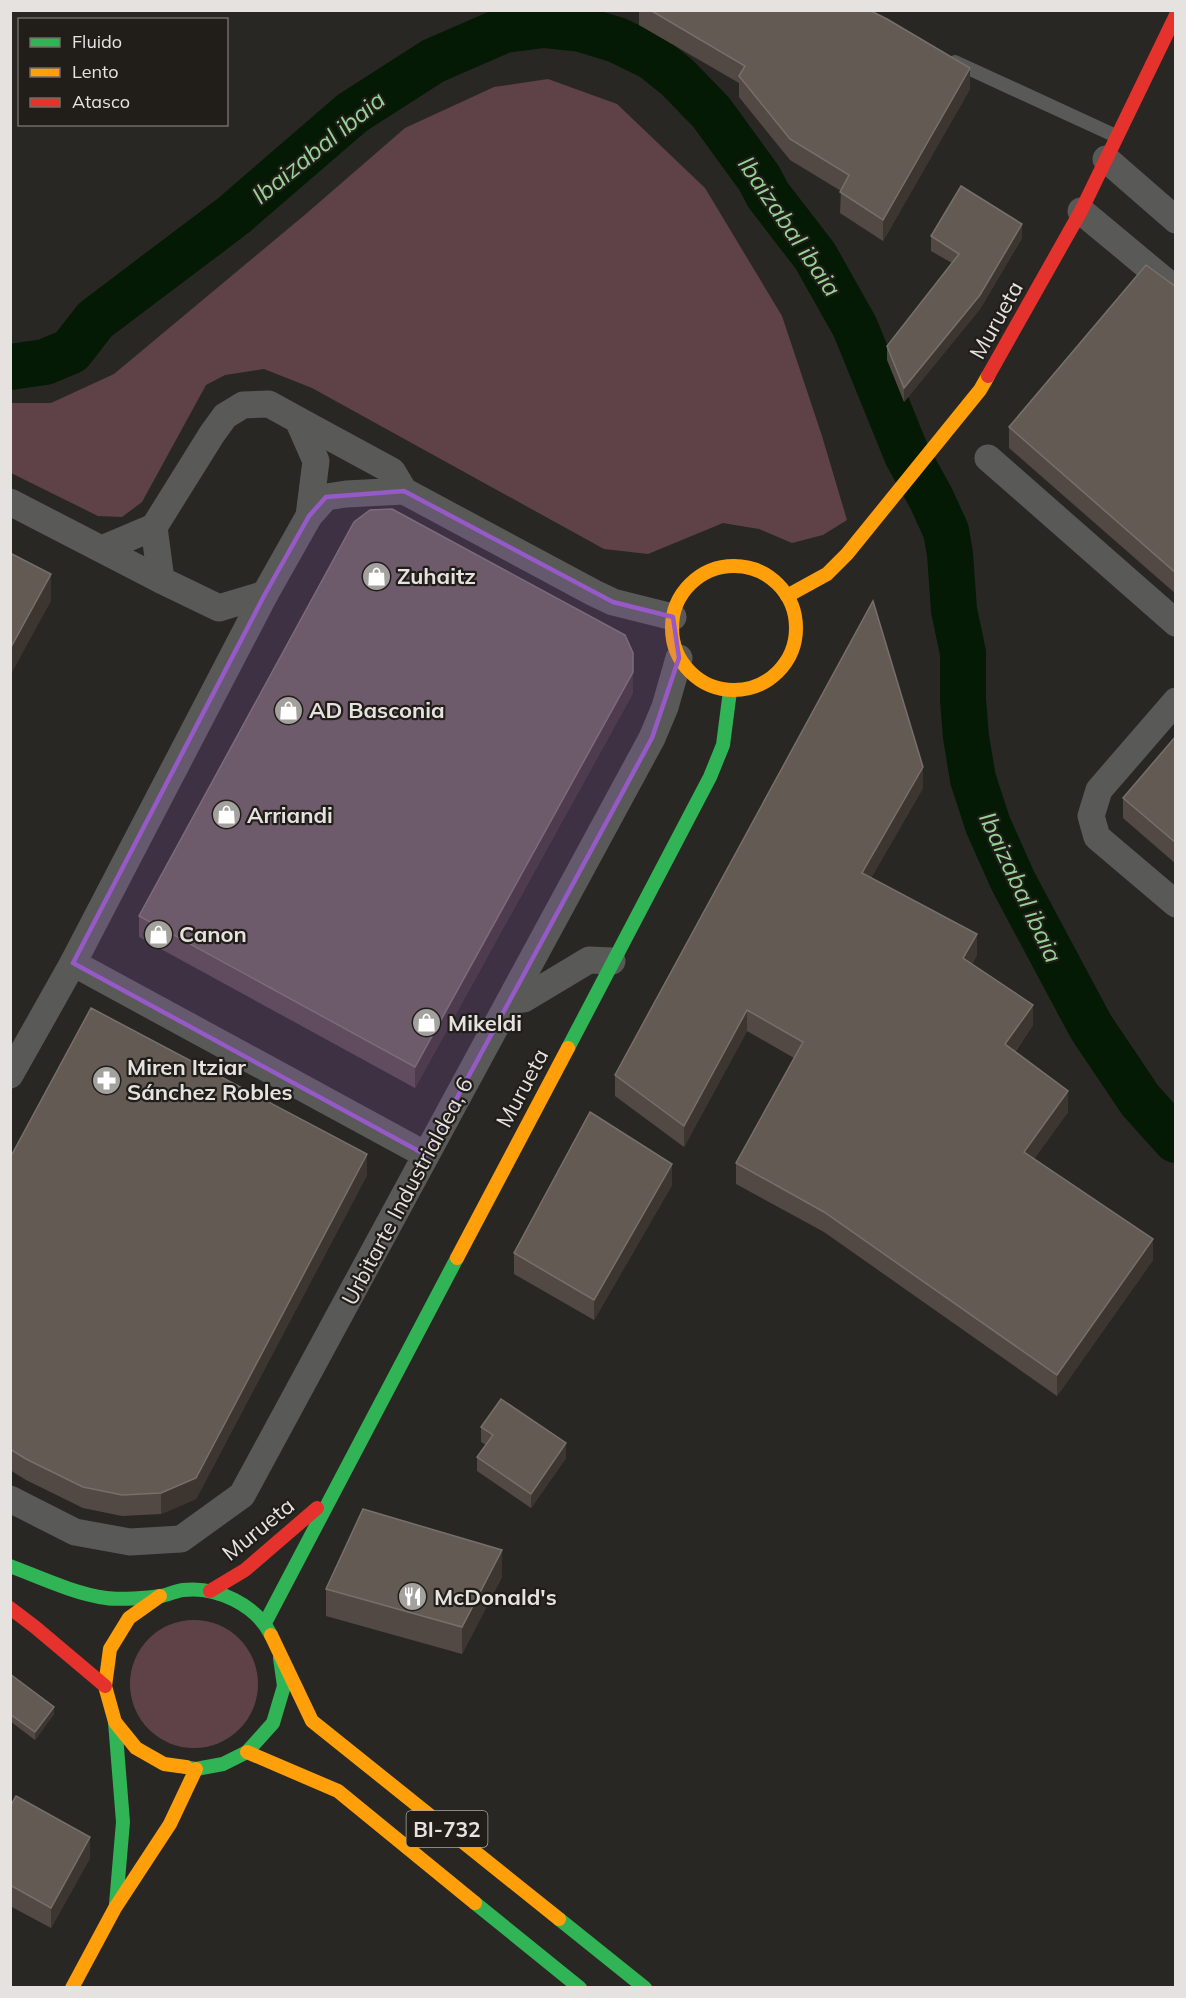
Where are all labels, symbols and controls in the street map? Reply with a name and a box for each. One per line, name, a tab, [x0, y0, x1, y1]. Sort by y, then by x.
legend	[18, 18, 228, 126]
text: Fluido	[72, 30, 122, 53]
text: Lento	[72, 60, 119, 83]
water label: Ibaizabal ibaia	[245, 84, 391, 210]
text: Atasco	[72, 90, 130, 113]
water label: Ibaizabal ibaia	[732, 150, 848, 302]
street label: Murueta	[963, 276, 1029, 364]
shop icon: Zuhaitz	[360, 560, 392, 592]
place label: Zuhaitz	[397, 562, 476, 590]
shop icon: AD Basconia	[272, 694, 304, 726]
place label: AD Basconia	[309, 696, 445, 724]
shop icon: Arriandi	[210, 799, 242, 831]
place label: Arriandi	[247, 801, 333, 829]
water label: Ibaizabal ibaia	[973, 807, 1069, 967]
shop icon: Canon	[142, 918, 174, 950]
place label: Canon	[179, 920, 247, 948]
shop icon: Mikeldi	[411, 1007, 443, 1039]
place label: Mikeldi	[448, 1009, 522, 1037]
street label: Murueta	[490, 1044, 554, 1132]
place label: Miren Itziar Sánchez Robles	[127, 1053, 293, 1106]
pharmacy icon: Miren Itziar Sánchez Robles	[90, 1064, 122, 1096]
street label: Urbitarte Industrialdea, 6	[335, 1072, 479, 1310]
street label: Murueta	[216, 1491, 300, 1567]
restaurant icon: McDonald's	[397, 1581, 429, 1613]
place label: McDonald's	[434, 1583, 557, 1611]
road number: BI-732	[406, 1811, 488, 1847]

